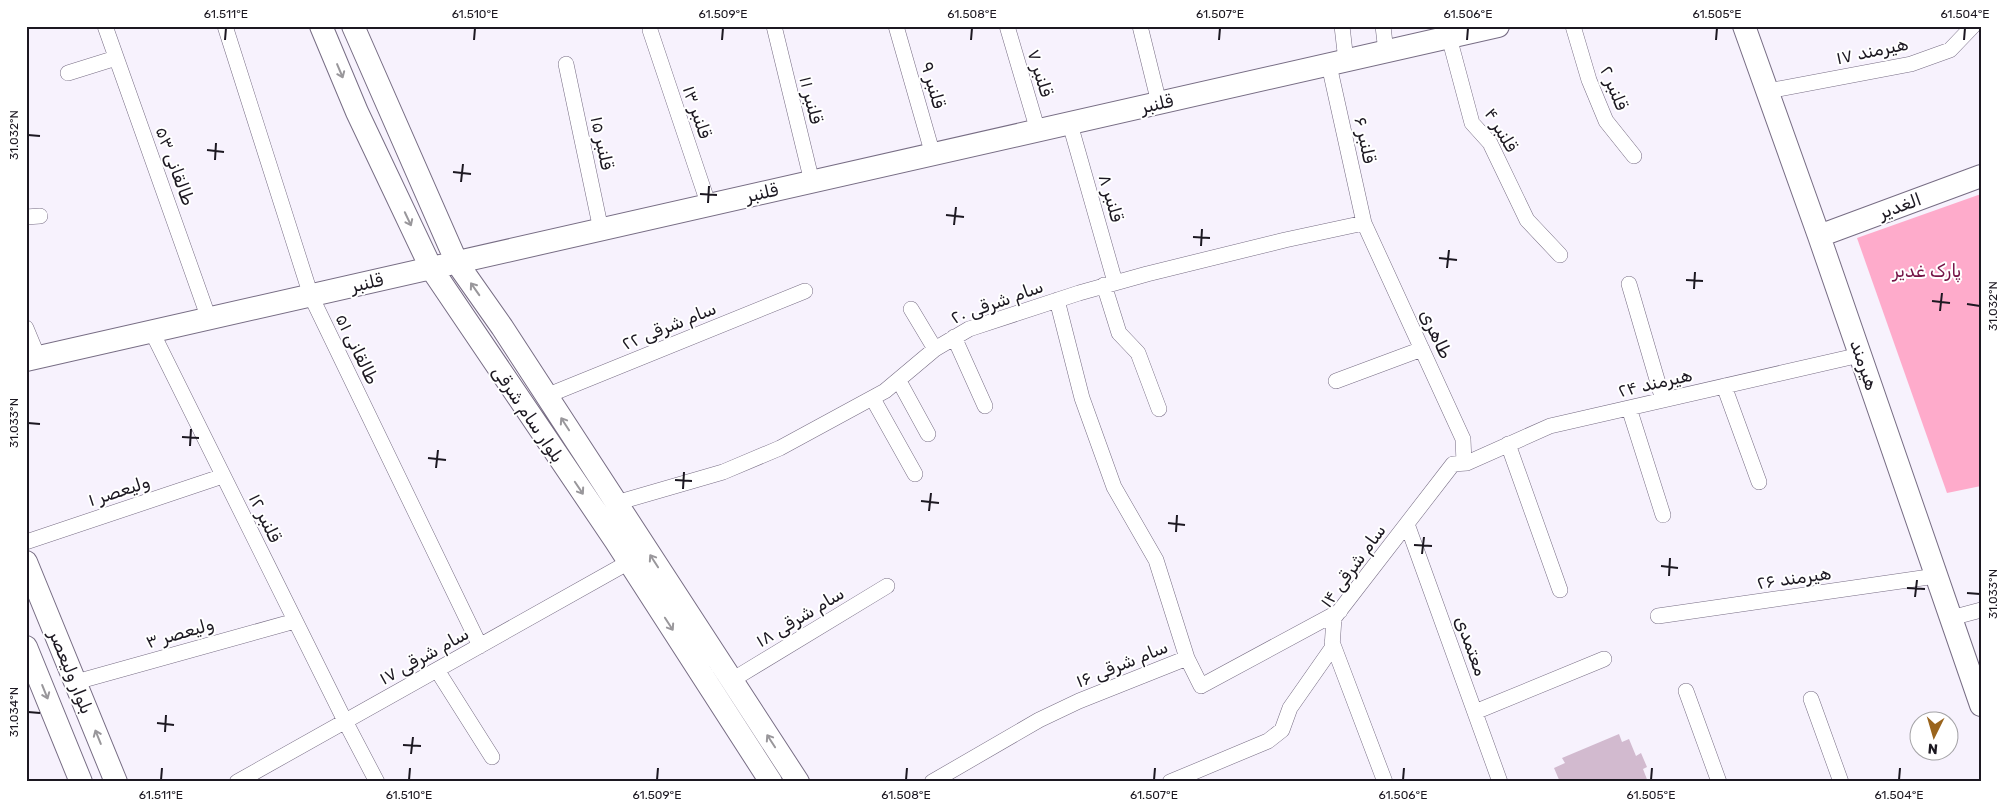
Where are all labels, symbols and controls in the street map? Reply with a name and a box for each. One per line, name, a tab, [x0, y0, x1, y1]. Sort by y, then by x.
text: 61.511°E	[204, 7, 248, 21]
text: 61.510°E	[452, 7, 498, 21]
text: 61.509°E	[699, 7, 747, 21]
text: 61.508°E	[947, 7, 997, 21]
text: 61.507°E	[1196, 7, 1244, 21]
text: 61.506°E	[1443, 7, 1493, 21]
text: 61.505°E	[1693, 7, 1741, 21]
text: 61.504°E	[1940, 7, 1990, 21]
street label: هیرمند ۱۷	[1834, 33, 1910, 69]
street label: قلنبر ۷	[1022, 47, 1058, 99]
street label: قلنبر ۹	[916, 59, 950, 111]
one-way arrow	[335, 63, 345, 78]
street label: قلنبر ۲	[1595, 63, 1633, 113]
street label: قلنبر ۱۱	[794, 74, 828, 126]
street label: قلنبر ۱۳	[678, 83, 716, 141]
street label: قلنبر	[1138, 90, 1175, 119]
street label: قلنبر ۴	[1479, 104, 1523, 156]
text: 31.032°N	[7, 110, 21, 160]
street label: قلنبر ۱۵	[586, 114, 618, 172]
street label: قلنبر ۶	[1349, 115, 1381, 165]
street label: طالقانی ۵۳	[151, 123, 199, 209]
street label: قلنبر ۸	[1094, 172, 1128, 224]
street label: قلنبر	[743, 179, 780, 208]
street label: الغدیر	[1875, 188, 1924, 224]
one-way arrow	[403, 211, 413, 226]
park label: پارک غدیر	[1892, 260, 1961, 283]
street label: قلنبر	[348, 269, 385, 298]
street label: سام شرقی ۲۰	[948, 275, 1046, 329]
text: 31.032°N	[1986, 281, 2000, 331]
one-way arrow	[470, 282, 480, 296]
street label: سام شرقی ۲۲	[619, 297, 719, 355]
street label: طاهری	[1415, 306, 1457, 362]
street label: طالقانی ۵۱	[330, 310, 384, 388]
street label: هیرمند	[1845, 337, 1883, 393]
street label: بلوار سام شرقی	[487, 361, 569, 467]
street label: هیرمند ۲۴	[1616, 364, 1694, 402]
text: 31.033°N	[7, 398, 21, 448]
one-way arrow	[560, 418, 570, 432]
street label: ولیعصر ۱	[85, 471, 153, 511]
one-way arrow	[574, 481, 584, 495]
street label: قلنبر ۱۲	[244, 490, 286, 546]
street label: سام شرقی ۱۴	[1315, 520, 1391, 612]
one-way arrow	[649, 554, 659, 568]
street label: هیرمند ۲۶	[1755, 562, 1833, 594]
text: 31.033°N	[1986, 569, 2000, 619]
street label: سام شرقی ۱۸	[752, 582, 848, 652]
street label: ولیعصر ۳	[143, 613, 217, 653]
street label: معتمدی	[1450, 613, 1492, 679]
one-way arrow	[664, 616, 674, 630]
street label: سام شرقی ۱۷	[375, 622, 473, 690]
street label: بلوار ولیعصر	[44, 626, 98, 717]
street label: سام شرقی ۱۶	[1073, 636, 1171, 692]
one-way arrow	[41, 685, 50, 700]
text: 31.034°N	[7, 687, 21, 737]
north arrow	[1910, 710, 1960, 760]
one-way arrow	[93, 729, 102, 745]
one-way arrow	[766, 734, 776, 748]
text: N	[1927, 740, 1939, 757]
text: 61.511°E	[139, 788, 183, 802]
text: 61.510°E	[386, 788, 432, 802]
text: 61.509°E	[633, 788, 681, 802]
text: 61.508°E	[881, 788, 931, 802]
text: 61.507°E	[1130, 788, 1178, 802]
text: 61.506°E	[1378, 788, 1428, 802]
text: 61.505°E	[1627, 788, 1675, 802]
text: 61.504°E	[1874, 788, 1924, 802]

